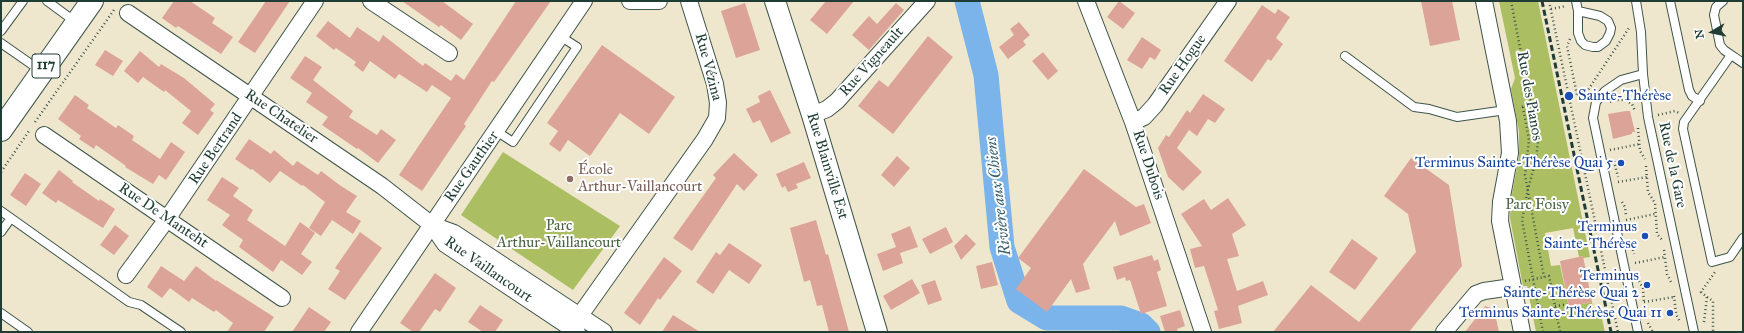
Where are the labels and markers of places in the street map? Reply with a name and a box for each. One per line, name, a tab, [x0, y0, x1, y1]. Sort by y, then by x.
place label: Sainte-Thérèse	[1578, 87, 1671, 105]
marker: Sainte-Thérèse	[1563, 90, 1575, 102]
place label: Terminus Sainte-Thérèse Quai 5	[1415, 154, 1613, 172]
marker: Terminus Sainte-Thérèse Quai 5	[1616, 158, 1626, 168]
place label: École Arthur-Vaillancourt	[578, 161, 702, 196]
marker: École Arthur-Vaillancourt	[565, 174, 575, 184]
place label: Terminus Sainte-Thérèse	[1544, 218, 1637, 253]
marker: Terminus Sainte-Thérèse	[1640, 231, 1650, 241]
place label: Terminus Sainte-Thérèse Quai 2	[1503, 267, 1639, 302]
marker: Terminus Sainte-Thérèse Quai 2	[1642, 280, 1652, 290]
place label: Terminus Sainte-Thérèse Quai 11	[1459, 304, 1662, 322]
marker: Terminus Sainte-Thérèse Quai 11	[1665, 308, 1675, 318]

